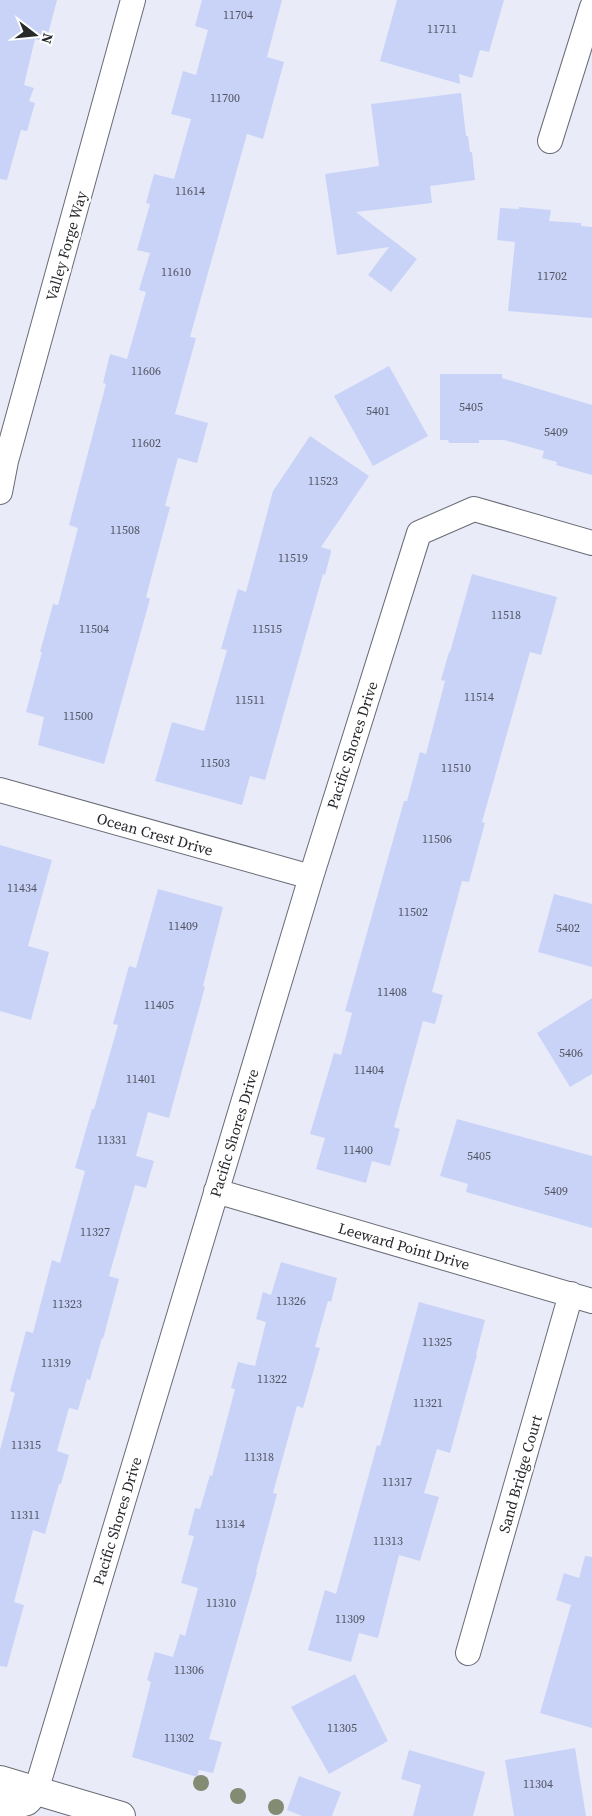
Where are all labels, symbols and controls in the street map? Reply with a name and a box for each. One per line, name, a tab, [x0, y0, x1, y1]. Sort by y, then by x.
house number: 11704	[223, 7, 253, 23]
north arrow	[10, 10, 60, 60]
house number: 11711	[427, 21, 457, 37]
text: N	[36, 31, 59, 46]
house number: 11700	[210, 90, 240, 106]
house number: 11614	[175, 183, 205, 199]
street label: Valley Forge Way	[40, 188, 92, 303]
house number: 11610	[161, 264, 191, 280]
house number: 11702	[537, 268, 567, 284]
house number: 11606	[131, 363, 161, 379]
house number: 5405	[459, 399, 483, 415]
house number: 5401	[366, 403, 390, 419]
house number: 5409	[544, 424, 568, 440]
house number: 11602	[131, 435, 161, 451]
house number: 11523	[308, 473, 338, 489]
house number: 11508	[110, 522, 140, 538]
house number: 11519	[278, 550, 308, 566]
house number: 11518	[491, 607, 521, 623]
house number: 11504	[79, 621, 109, 637]
house number: 11515	[252, 621, 282, 637]
street label: Pacific Shores Drive	[321, 678, 383, 811]
house number: 11514	[464, 689, 494, 705]
house number: 11511	[235, 692, 265, 708]
house number: 11500	[63, 708, 93, 724]
house number: 11503	[200, 755, 230, 771]
house number: 11510	[441, 760, 471, 776]
street label: Ocean Crest Drive	[94, 807, 216, 861]
house number: 11506	[422, 831, 452, 847]
house number: 11434	[7, 880, 37, 896]
house number: 11502	[398, 904, 428, 920]
house number: 11409	[168, 918, 198, 934]
house number: 5402	[556, 920, 580, 936]
house number: 11408	[377, 984, 407, 1000]
house number: 11405	[144, 997, 174, 1013]
house number: 5406	[559, 1045, 583, 1061]
house number: 11404	[354, 1062, 384, 1078]
street label: Pacific Shores Drive	[205, 1066, 264, 1200]
house number: 11401	[126, 1071, 156, 1087]
house number: 11331	[97, 1132, 127, 1148]
house number: 11400	[343, 1142, 373, 1158]
house number: 5405	[467, 1148, 491, 1164]
house number: 5409	[544, 1183, 568, 1199]
street label: Leeward Point Drive	[336, 1217, 473, 1275]
house number: 11327	[80, 1224, 110, 1240]
house number: 11326	[276, 1293, 306, 1309]
house number: 11323	[52, 1296, 82, 1312]
house number: 11325	[422, 1334, 452, 1350]
house number: 11319	[41, 1355, 71, 1371]
house number: 11322	[257, 1371, 287, 1387]
house number: 11321	[413, 1395, 443, 1411]
street label: Sand Bridge Court	[493, 1413, 547, 1535]
house number: 11315	[11, 1437, 41, 1453]
house number: 11318	[244, 1449, 274, 1465]
street label: Pacific Shores Drive	[88, 1454, 147, 1588]
house number: 11317	[382, 1474, 412, 1490]
house number: 11311	[10, 1507, 40, 1523]
house number: 11314	[215, 1516, 245, 1532]
house number: 11313	[373, 1533, 403, 1549]
house number: 11310	[206, 1595, 236, 1611]
house number: 11309	[335, 1611, 365, 1627]
house number: 11306	[174, 1662, 204, 1678]
house number: 11305	[327, 1720, 357, 1736]
house number: 11302	[164, 1730, 194, 1746]
house number: 11304	[523, 1776, 553, 1792]

